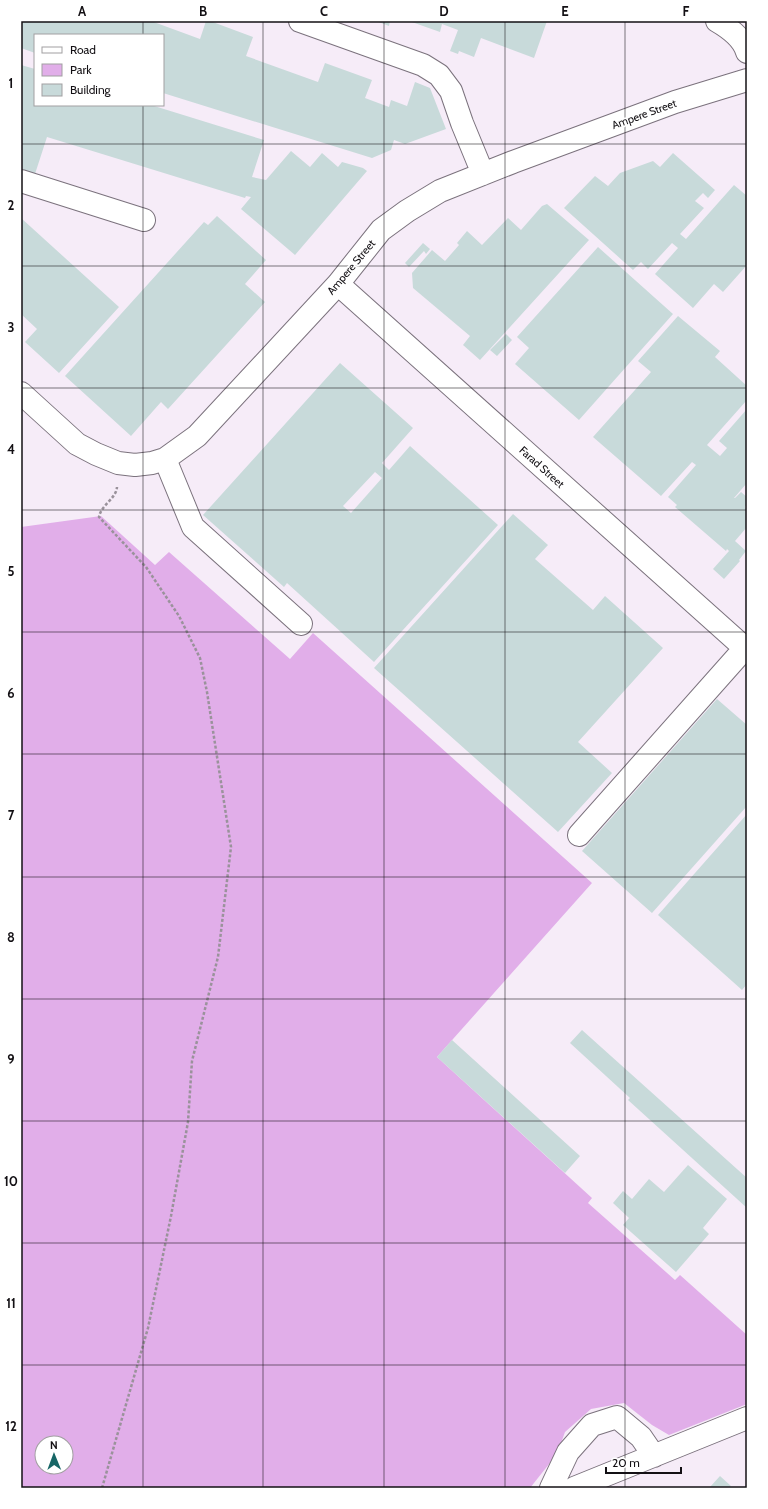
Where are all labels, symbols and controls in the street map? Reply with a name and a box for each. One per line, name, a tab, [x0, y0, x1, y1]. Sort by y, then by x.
text: A	[78, 3, 87, 19]
text: B	[199, 3, 207, 19]
text: C	[320, 3, 328, 19]
text: D	[439, 3, 449, 19]
text: E	[561, 3, 569, 19]
text: F	[683, 3, 690, 19]
legend	[34, 34, 164, 106]
text: Road	[70, 42, 96, 57]
text: Park	[70, 62, 92, 77]
text: 1	[9, 75, 13, 91]
text: Building	[70, 82, 112, 97]
street label: Ampere Street	[610, 96, 679, 132]
text: 2	[8, 197, 15, 213]
street label: Ampere Street	[324, 236, 378, 298]
text: 3	[7, 319, 15, 335]
text: 4	[7, 441, 15, 457]
street label: Farad Street	[517, 443, 568, 491]
text: 5	[8, 563, 15, 579]
text: 6	[7, 685, 15, 701]
text: 7	[8, 807, 15, 823]
text: 8	[7, 929, 15, 945]
text: 9	[7, 1051, 15, 1067]
text: 10	[4, 1173, 18, 1189]
text: 11	[6, 1295, 16, 1311]
text: 12	[5, 1418, 17, 1434]
north arrow	[34, 1435, 74, 1475]
text: N	[50, 1438, 58, 1452]
scale bar	[606, 1449, 681, 1475]
text: 20 m	[612, 1455, 640, 1470]

